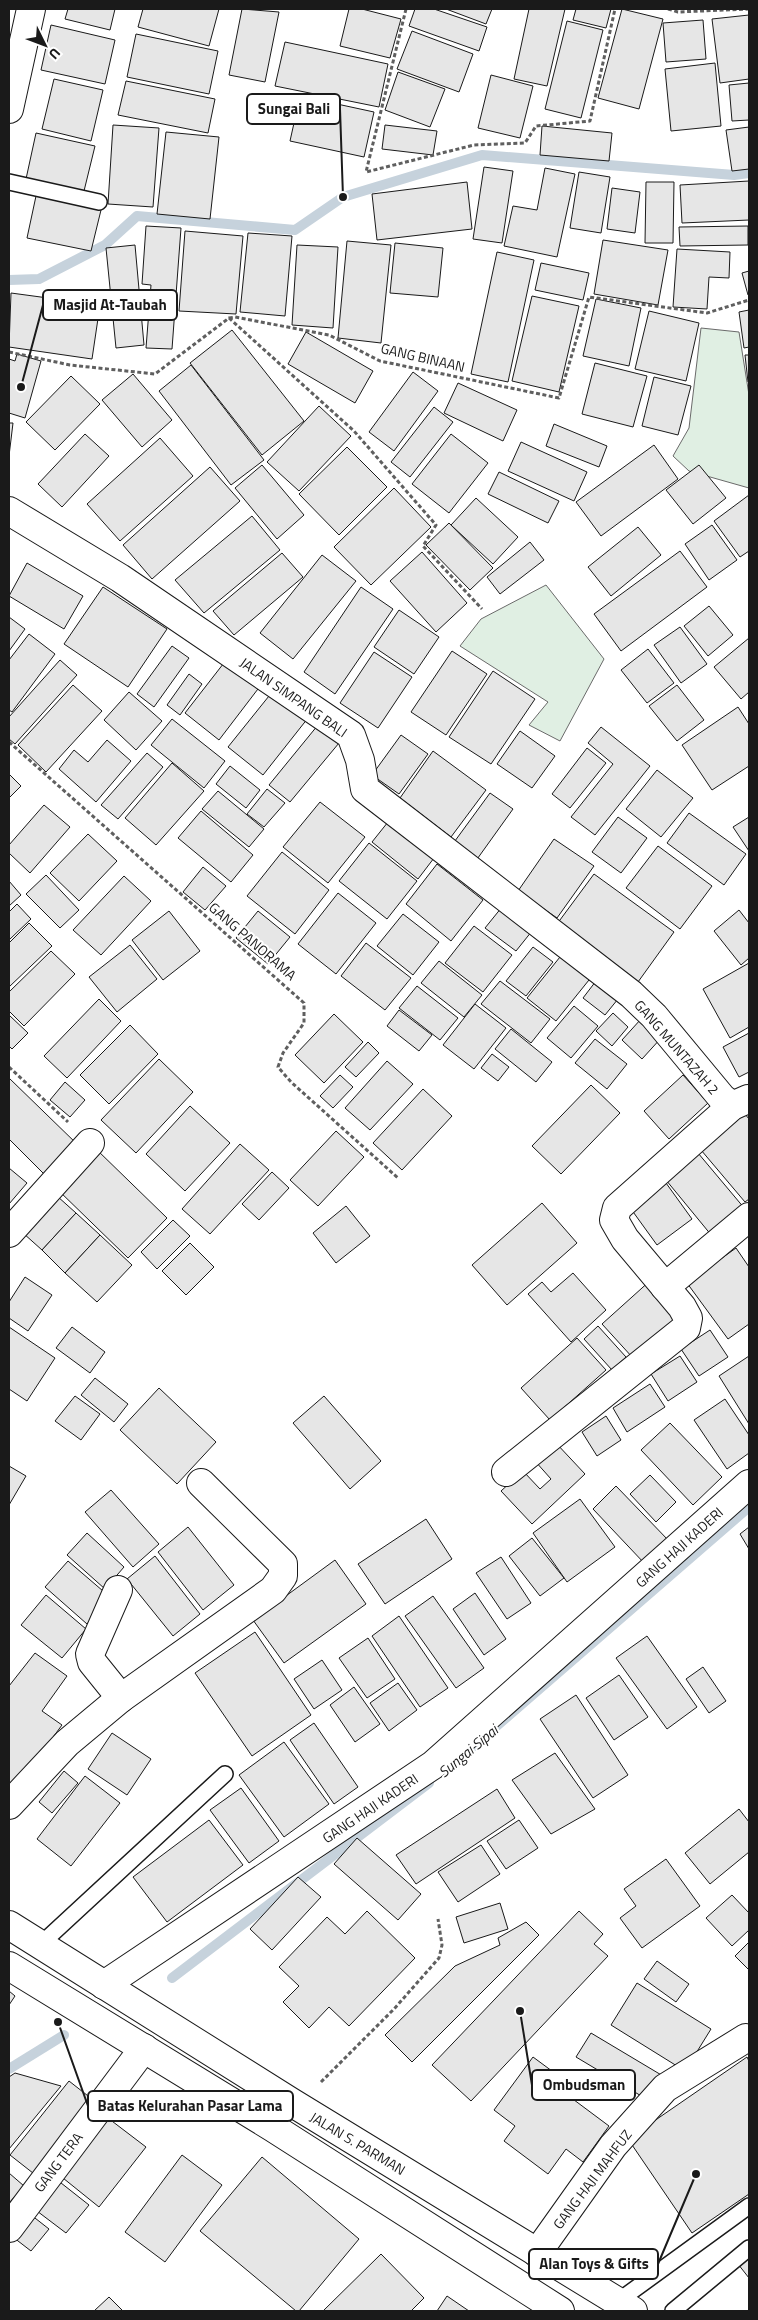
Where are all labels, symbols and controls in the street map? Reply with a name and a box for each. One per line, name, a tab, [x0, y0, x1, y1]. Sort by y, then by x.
north arrow	[20, 20, 70, 70]
text: U	[44, 44, 66, 64]
callout: Sungai Bali	[247, 94, 340, 124]
text: Sungai Bali	[258, 97, 330, 120]
callout: Masjid At-Taubah	[43, 290, 177, 320]
text: Masjid At-Taubah	[53, 293, 167, 316]
street label: GANG BINAAN	[379, 337, 467, 377]
street label: JALAN SIMPANG BALI	[236, 652, 352, 742]
street label: GANG PANORAMA	[205, 897, 302, 985]
street label: GANG MUNTAZAH 2	[630, 995, 724, 1099]
street label: GANG HAJI KADERI	[631, 1502, 727, 1592]
water label: Sungai Sipai	[433, 1718, 504, 1783]
street label: GANG HAJI KADERI	[318, 1768, 422, 1848]
callout: Ombudsman	[532, 2070, 635, 2100]
text: Ombudsman	[543, 2073, 625, 2096]
callout: Batas Kelurahan Pasar Lama	[88, 2091, 293, 2121]
text: Batas Kelurahan Pasar Lama	[98, 2094, 283, 2117]
street label: JALAN S. PARMAN	[306, 2106, 410, 2180]
street label: GANG HAJI MAHFUZ	[548, 2125, 636, 2233]
street label: GANG TERA	[29, 2127, 88, 2196]
callout: Alan Toys & Gifts	[529, 2249, 658, 2279]
text: Alan Toys & Gifts	[539, 2252, 649, 2275]

